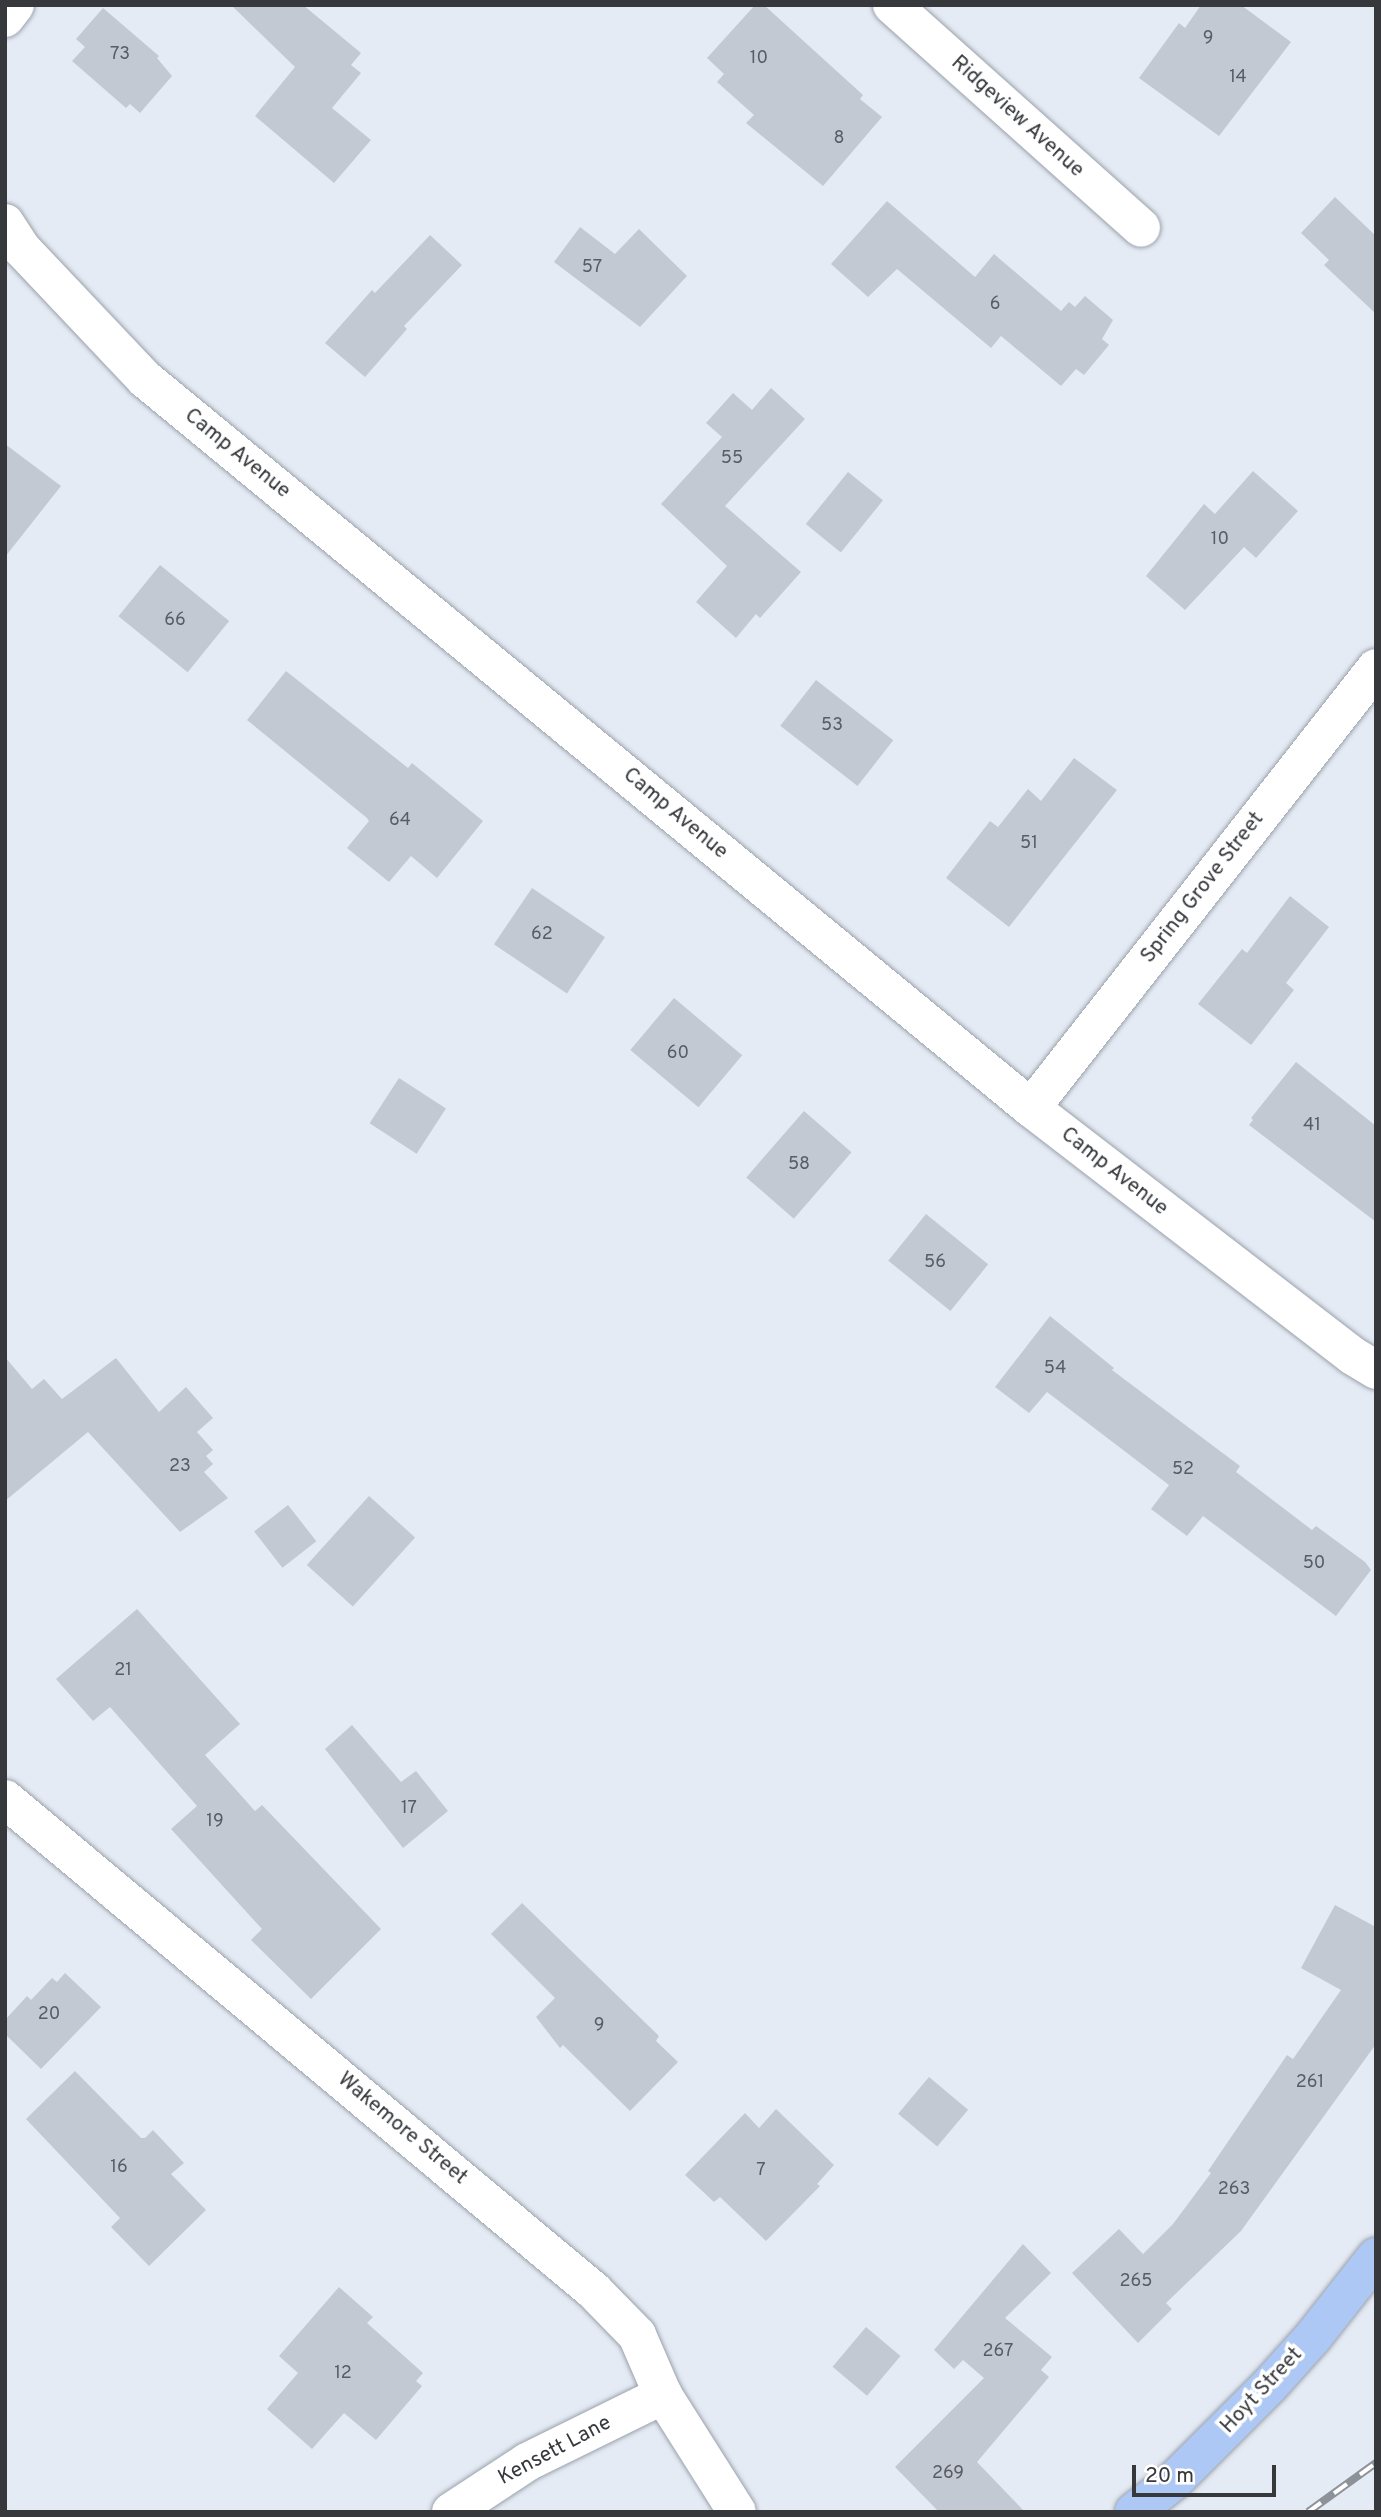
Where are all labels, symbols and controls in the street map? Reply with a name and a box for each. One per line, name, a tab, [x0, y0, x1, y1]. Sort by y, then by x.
house number: 9	[1203, 28, 1213, 50]
house number: 73	[110, 44, 130, 66]
house number: 10	[750, 48, 768, 70]
street label: Ridgeview Avenue	[945, 50, 1089, 184]
house number: 14	[1229, 67, 1247, 89]
house number: 8	[834, 128, 844, 150]
house number: 57	[582, 257, 602, 279]
house number: 6	[990, 294, 1000, 316]
street label: Camp Avenue	[179, 403, 295, 505]
house number: 55	[721, 448, 743, 470]
house number: 10	[1211, 529, 1229, 551]
house number: 66	[164, 610, 186, 632]
house number: 53	[821, 715, 843, 737]
street label: Camp Avenue	[617, 763, 733, 865]
street label: Spring Grove Street	[1136, 807, 1270, 969]
house number: 64	[389, 810, 411, 832]
house number: 51	[1020, 833, 1038, 855]
house number: 62	[531, 924, 553, 946]
house number: 60	[667, 1043, 689, 1065]
house number: 41	[1303, 1115, 1321, 1137]
street label: Camp Avenue	[1055, 1122, 1173, 1222]
house number: 58	[788, 1154, 810, 1176]
house number: 56	[924, 1252, 946, 1274]
house number: 54	[1044, 1358, 1066, 1380]
house number: 23	[169, 1456, 191, 1478]
house number: 52	[1172, 1459, 1194, 1481]
house number: 50	[1303, 1553, 1325, 1575]
house number: 21	[114, 1660, 132, 1682]
house number: 17	[401, 1798, 417, 1820]
house number: 19	[206, 1811, 224, 1833]
house number: 20	[38, 2004, 60, 2026]
house number: 9	[594, 2015, 604, 2037]
street label: Wakemore Street	[332, 2067, 472, 2191]
house number: 261	[1296, 2072, 1324, 2094]
house number: 16	[110, 2157, 128, 2179]
house number: 7	[756, 2160, 766, 2182]
house number: 263	[1218, 2179, 1250, 2201]
house number: 265	[1120, 2271, 1152, 2293]
house number: 267	[983, 2341, 1013, 2363]
street label: Hoyt Street	[1216, 2343, 1308, 2439]
house number: 12	[334, 2363, 352, 2385]
street label: Kensett Lane	[494, 2411, 616, 2491]
scale bar	[1136, 2450, 1280, 2494]
house number: 269	[932, 2463, 964, 2485]
text: 20 m	[1145, 2463, 1194, 2490]

